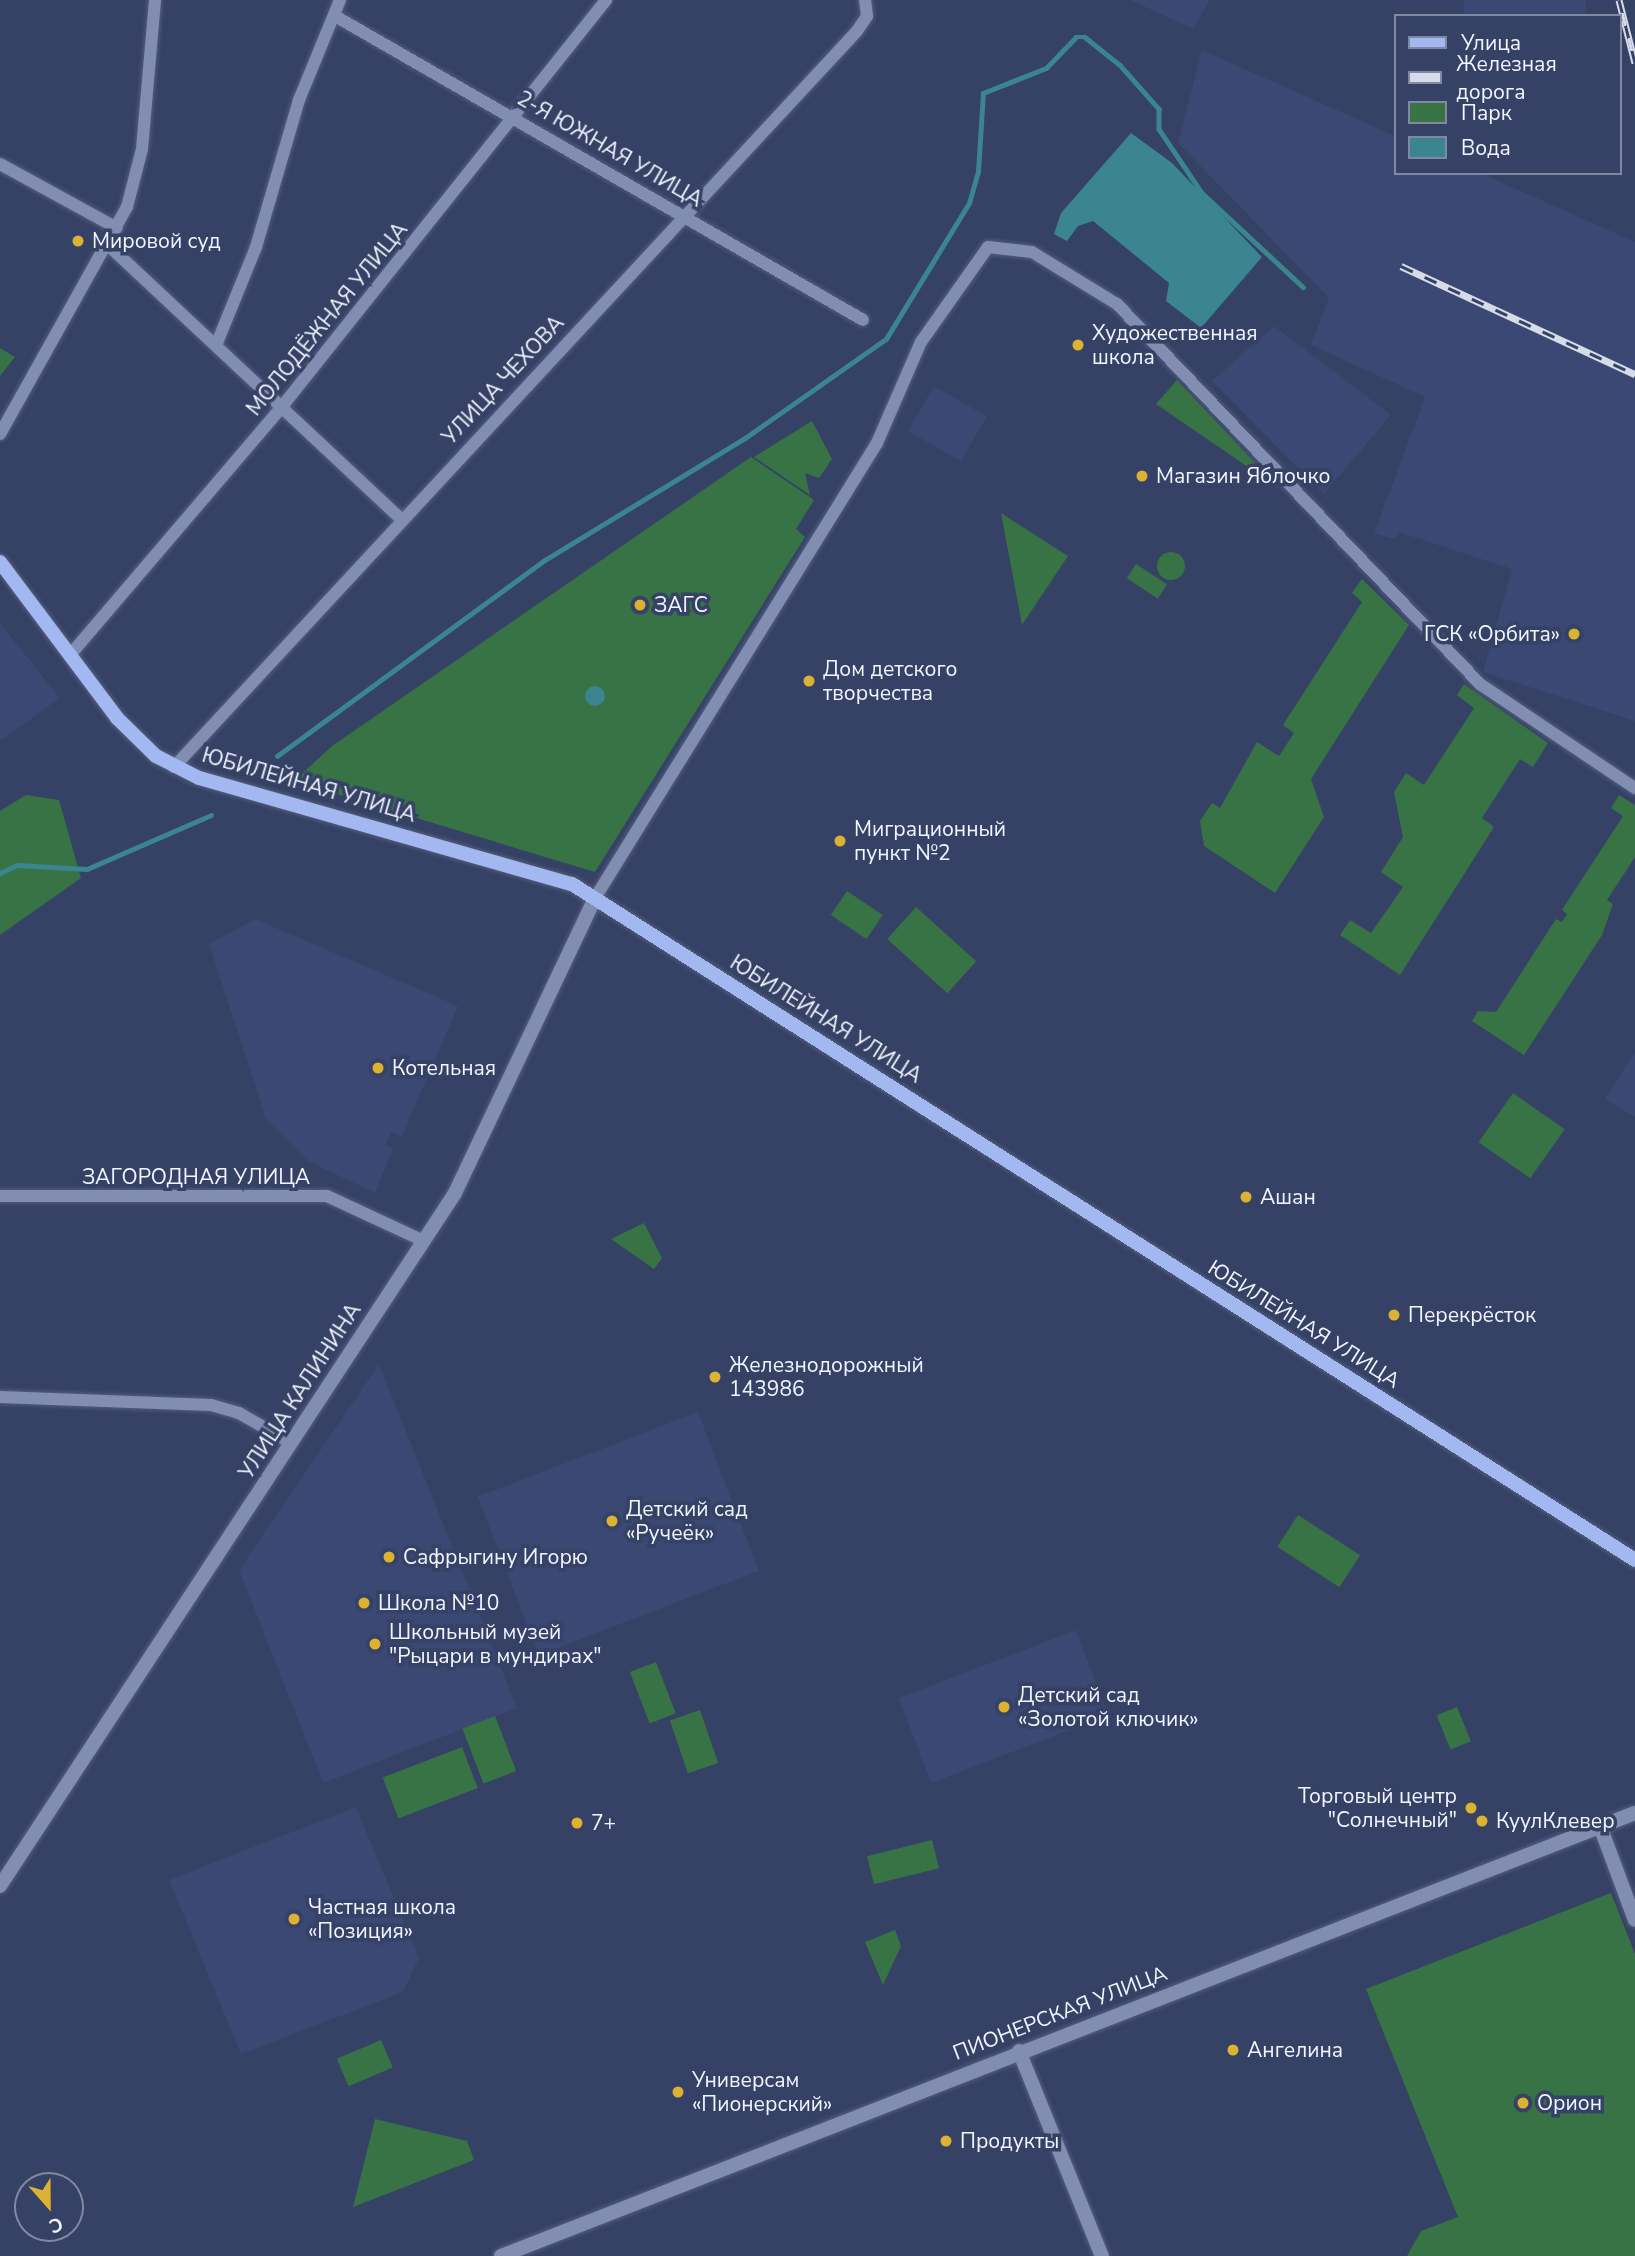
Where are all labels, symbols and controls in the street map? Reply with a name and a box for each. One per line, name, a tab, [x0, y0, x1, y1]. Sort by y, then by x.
legend	[1394, 14, 1621, 175]
text: Улица	[1461, 29, 1521, 57]
text: Железная дорога	[1456, 50, 1557, 106]
street label: 2-Я ЮЖНАЯ УЛИЦА	[513, 86, 707, 212]
text: Парк	[1461, 99, 1512, 127]
text: Вода	[1461, 134, 1511, 162]
street label: МОЛОДЁЖНАЯ УЛИЦА	[241, 217, 413, 421]
place label: Мировой суд	[92, 228, 221, 254]
marker: Мировой суд	[70, 233, 86, 249]
street label: УЛИЦА ЧЕХОВА	[437, 310, 569, 450]
place label: Художественная школа	[1092, 320, 1258, 370]
marker: Художественная школа	[1070, 337, 1086, 353]
place label: Магазин Яблочко	[1156, 463, 1330, 489]
marker: Магазин Яблочко	[1134, 468, 1150, 484]
place label: ЗАГС	[654, 592, 708, 618]
marker: ЗАГС	[632, 597, 648, 613]
place label: ГСК «Орбита»	[1424, 621, 1560, 647]
marker: ГСК «Орбита»	[1566, 626, 1582, 642]
place label: Дом детского творчества	[823, 656, 957, 706]
marker: Дом детского творчества	[801, 673, 817, 689]
street label: ЮБИЛЕЙНАЯ УЛИЦА	[199, 742, 419, 828]
place label: Миграционный пункт №2	[854, 816, 1006, 866]
marker: Миграционный пункт №2	[832, 833, 848, 849]
street label: ЮБИЛЕЙНАЯ УЛИЦА	[725, 950, 927, 1088]
place label: Котельная	[392, 1055, 496, 1081]
marker: Котельная	[370, 1060, 386, 1076]
street label: ЗАГОРОДНАЯ УЛИЦА	[82, 1164, 310, 1190]
place label: Ашан	[1260, 1184, 1316, 1210]
marker: Ашан	[1238, 1189, 1254, 1205]
street label: ЮБИЛЕЙНАЯ УЛИЦА	[1203, 1255, 1405, 1393]
street label: УЛИЦА КАЛИНИНА	[234, 1298, 366, 1484]
place label: Перекрёсток	[1408, 1302, 1536, 1328]
marker: Перекрёсток	[1386, 1307, 1402, 1323]
place label: Железнодорожный 143986	[729, 1352, 924, 1402]
marker: Железнодорожный 143986	[707, 1369, 723, 1385]
place label: Детский сад «Ручеёк»	[626, 1496, 748, 1546]
marker: Детский сад «Ручеёк»	[604, 1513, 620, 1529]
place label: Сафрыгину Игорю	[403, 1544, 588, 1570]
marker: Сафрыгину Игорю	[381, 1549, 397, 1565]
place label: Школа №10	[378, 1590, 499, 1616]
marker: Школа №10	[356, 1595, 372, 1611]
place label: Школьный музей "Рыцари в мундирах"	[389, 1619, 602, 1669]
marker: Школьный музей "Рыцари в мундирах"	[367, 1636, 383, 1652]
place label: Детский сад «Золотой ключик»	[1018, 1682, 1199, 1732]
marker: Детский сад «Золотой ключик»	[996, 1699, 1012, 1715]
place label: Торговый центр "Солнечный"	[1298, 1783, 1457, 1833]
marker: Торговый центр "Солнечный"	[1463, 1800, 1479, 1816]
place label: КуулКлевер	[1496, 1808, 1615, 1834]
place label: 7+	[591, 1810, 616, 1836]
marker: КуулКлевер	[1474, 1813, 1490, 1829]
marker: 7+	[569, 1815, 585, 1831]
place label: Частная школа «Позиция»	[308, 1894, 456, 1944]
marker: Частная школа «Позиция»	[286, 1911, 302, 1927]
street label: ПИОНЕРСКАЯ УЛИЦА	[949, 1960, 1171, 2066]
place label: Ангелина	[1247, 2037, 1343, 2063]
marker: Ангелина	[1225, 2042, 1241, 2058]
place label: Универсам «Пионерский»	[692, 2067, 832, 2117]
marker: Универсам «Пионерский»	[670, 2084, 686, 2100]
place label: Орион	[1537, 2090, 1602, 2116]
marker: Орион	[1515, 2095, 1531, 2111]
place label: Продукты	[960, 2128, 1059, 2154]
marker: Продукты	[938, 2133, 954, 2149]
north arrow	[14, 2172, 84, 2242]
text: С	[45, 2210, 66, 2239]

